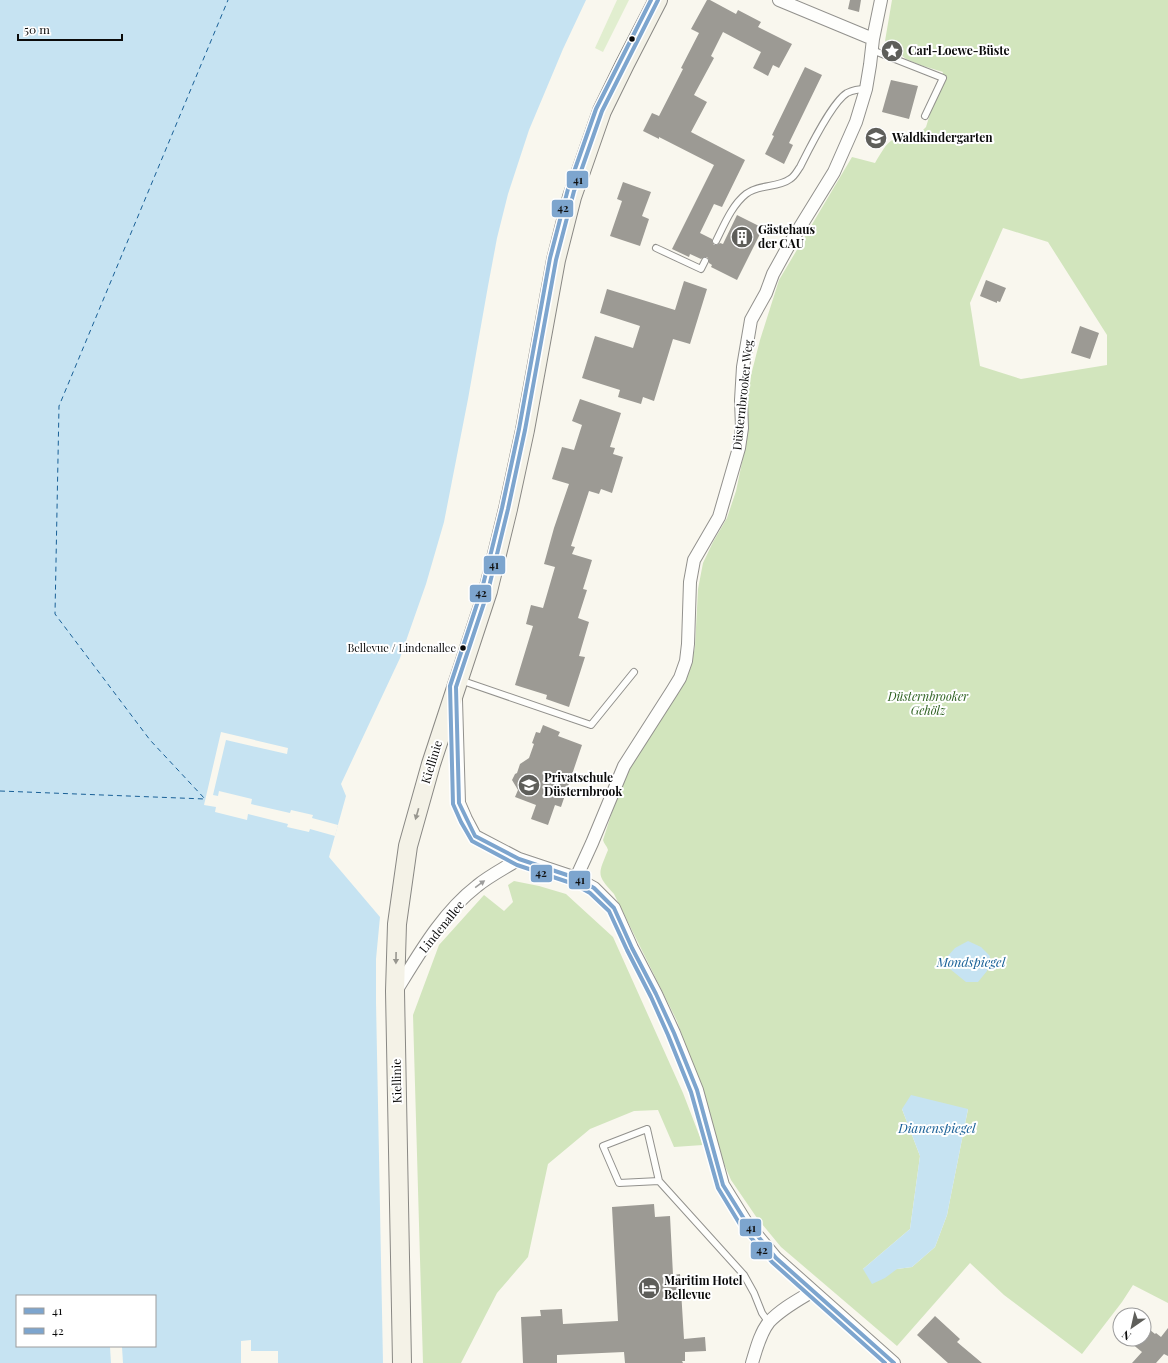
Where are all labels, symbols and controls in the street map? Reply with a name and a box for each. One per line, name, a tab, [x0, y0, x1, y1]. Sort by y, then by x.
scale bar	[18, 16, 122, 42]
text: 50 m	[24, 21, 50, 37]
unlabelled marker	[627, 34, 637, 44]
place icon: Carl-Loewe-Büste	[879, 38, 905, 64]
place label: Carl-Loewe-Büste	[908, 42, 1010, 58]
school or university icon: Waldkindergarten	[863, 125, 889, 151]
place label: Waldkindergarten	[891, 129, 993, 145]
line badge: 41	[566, 170, 589, 189]
text: 41	[573, 172, 583, 187]
line badge: 42	[551, 199, 574, 218]
text: 42	[557, 200, 569, 215]
place label: Gästehaus der CAU	[758, 221, 816, 251]
building icon: Gästehaus der CAU	[729, 224, 755, 250]
street label: Düsternbrooker Weg	[728, 338, 756, 451]
line badge: 41	[483, 555, 506, 575]
text: 41	[489, 557, 499, 572]
line badge: 42	[469, 584, 492, 603]
text: 42	[475, 585, 487, 600]
place label: Bellevue / Lindenallee	[347, 640, 456, 655]
marker: Bellevue / Lindenallee	[458, 643, 468, 653]
park label: Düsternbrooker Gehölz	[887, 688, 969, 718]
street label: Kiellinie	[417, 738, 445, 785]
place label: Privatschule Düsternbrook	[544, 769, 623, 799]
school or university icon: Privatschule Düsternbrook	[516, 772, 542, 798]
one-way arrow	[414, 808, 420, 820]
line badge: 42	[530, 864, 553, 883]
text: 42	[535, 865, 547, 880]
line badge: 41	[568, 870, 591, 890]
text: 41	[575, 872, 585, 887]
one-way arrow	[474, 880, 485, 888]
street label: Lindenallee	[415, 897, 467, 956]
one-way arrow	[393, 952, 399, 965]
water label: Mondspiegel	[936, 953, 1007, 970]
street label: Kiellinie	[388, 1059, 404, 1103]
water label: Dianenspiegel	[897, 1119, 977, 1136]
line badge: 41	[739, 1218, 762, 1237]
text: 41	[746, 1220, 756, 1235]
line badge: 42	[750, 1241, 773, 1260]
text: 42	[756, 1242, 768, 1257]
place label: Maritim Hotel Bellevue	[664, 1272, 743, 1302]
hotel icon: Maritim Hotel Bellevue	[636, 1275, 662, 1301]
legend	[16, 1295, 156, 1347]
text: 41	[52, 1302, 63, 1318]
north arrow	[1112, 1307, 1152, 1347]
text: 42	[52, 1322, 64, 1338]
text: N	[1119, 1327, 1134, 1344]

